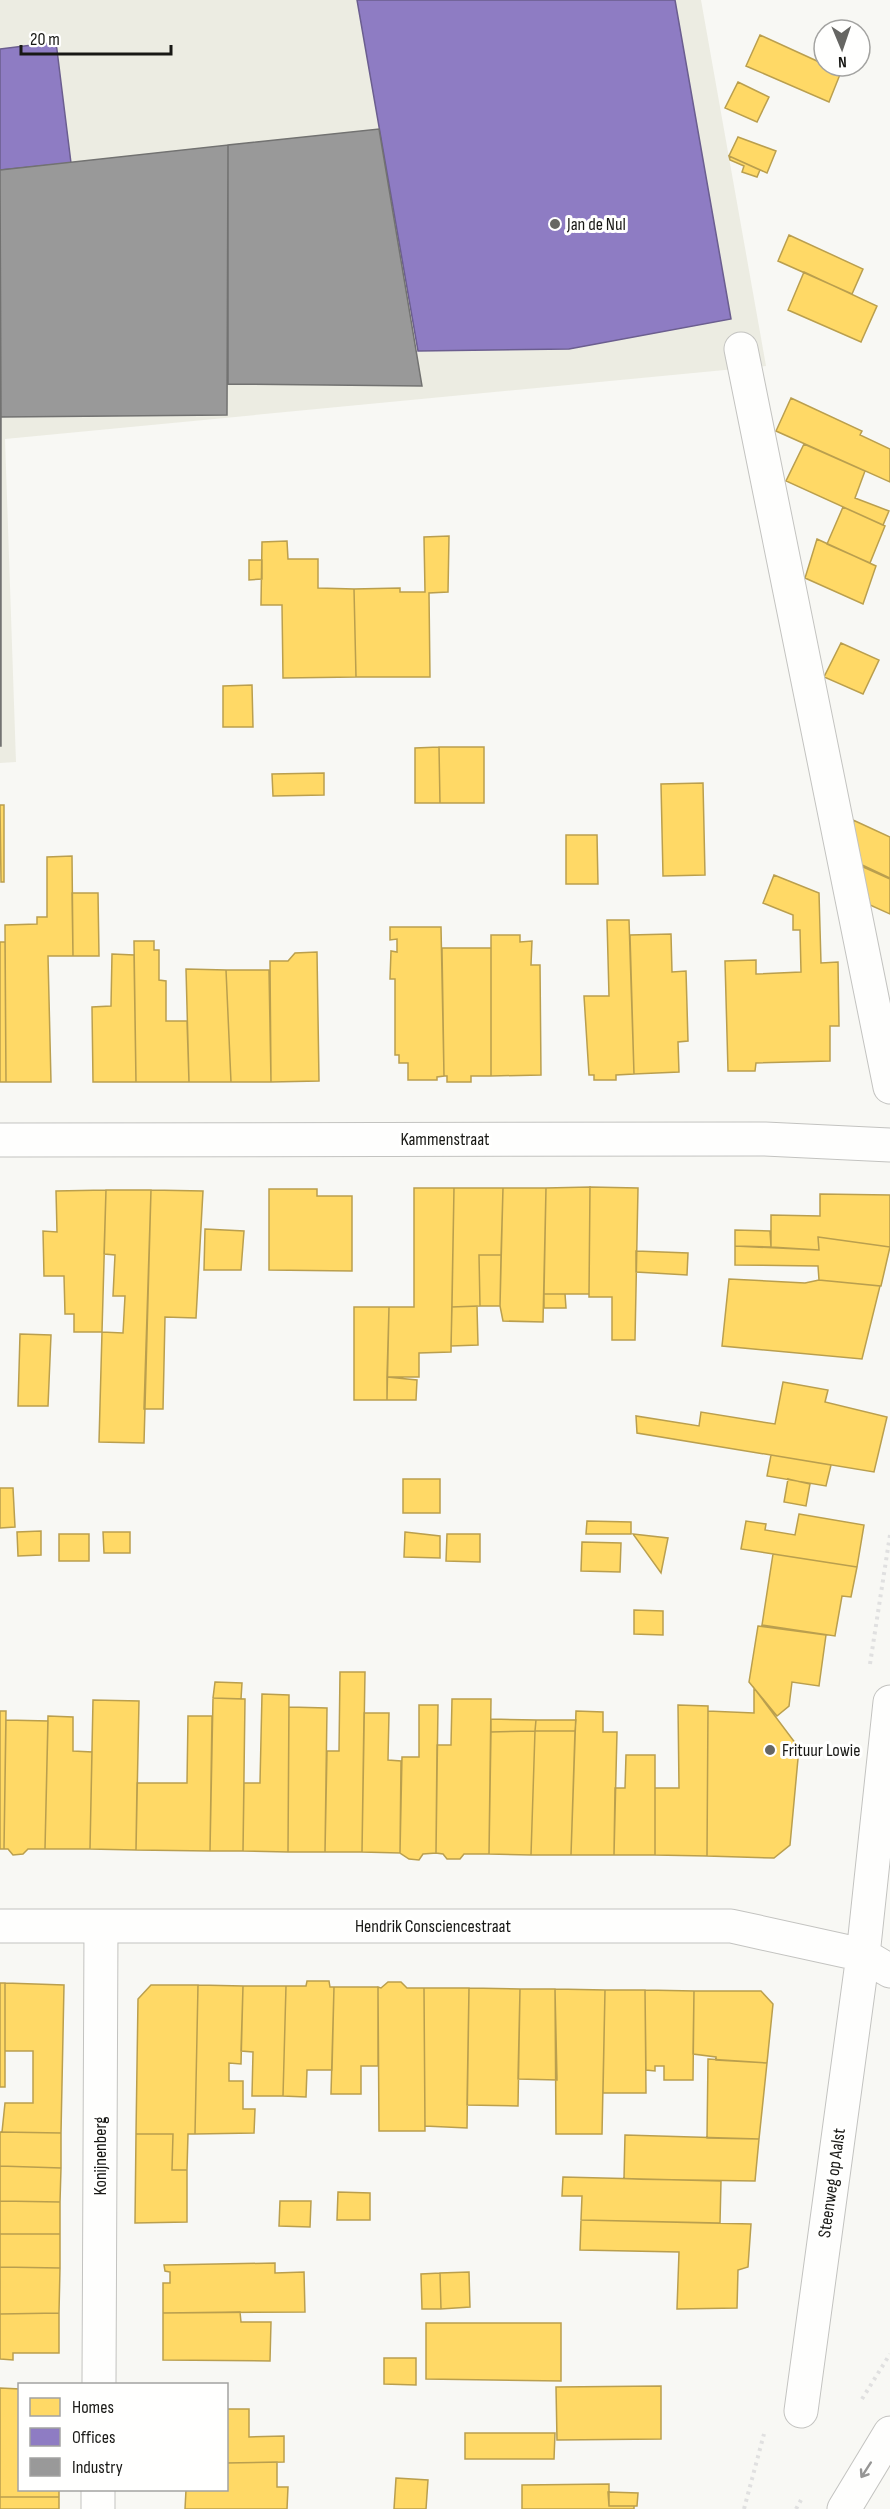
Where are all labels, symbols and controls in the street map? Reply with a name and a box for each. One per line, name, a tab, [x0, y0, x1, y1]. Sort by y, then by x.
scale bar	[21, 18, 171, 56]
north arrow	[812, 18, 872, 78]
text: 20 m	[30, 29, 60, 50]
text: N	[838, 52, 847, 71]
place label: Jan de Nul	[566, 214, 626, 235]
marker: Jan de Nul	[548, 217, 562, 231]
street label: Kammenstraat	[400, 1129, 490, 1150]
place label: Frituur Lowie	[782, 1740, 860, 1761]
marker: Frituur Lowie	[763, 1743, 777, 1757]
street label: Hendrik Consciencestraat	[355, 1916, 512, 1937]
street label: Konijnenberg	[90, 2117, 111, 2195]
street label: Steenweg op Aalst	[814, 2126, 850, 2239]
legend	[18, 2383, 228, 2491]
text: Homes	[72, 2397, 114, 2418]
text: Offices	[72, 2427, 115, 2448]
text: Industry	[72, 2457, 123, 2478]
one-way arrow	[860, 2462, 873, 2479]

